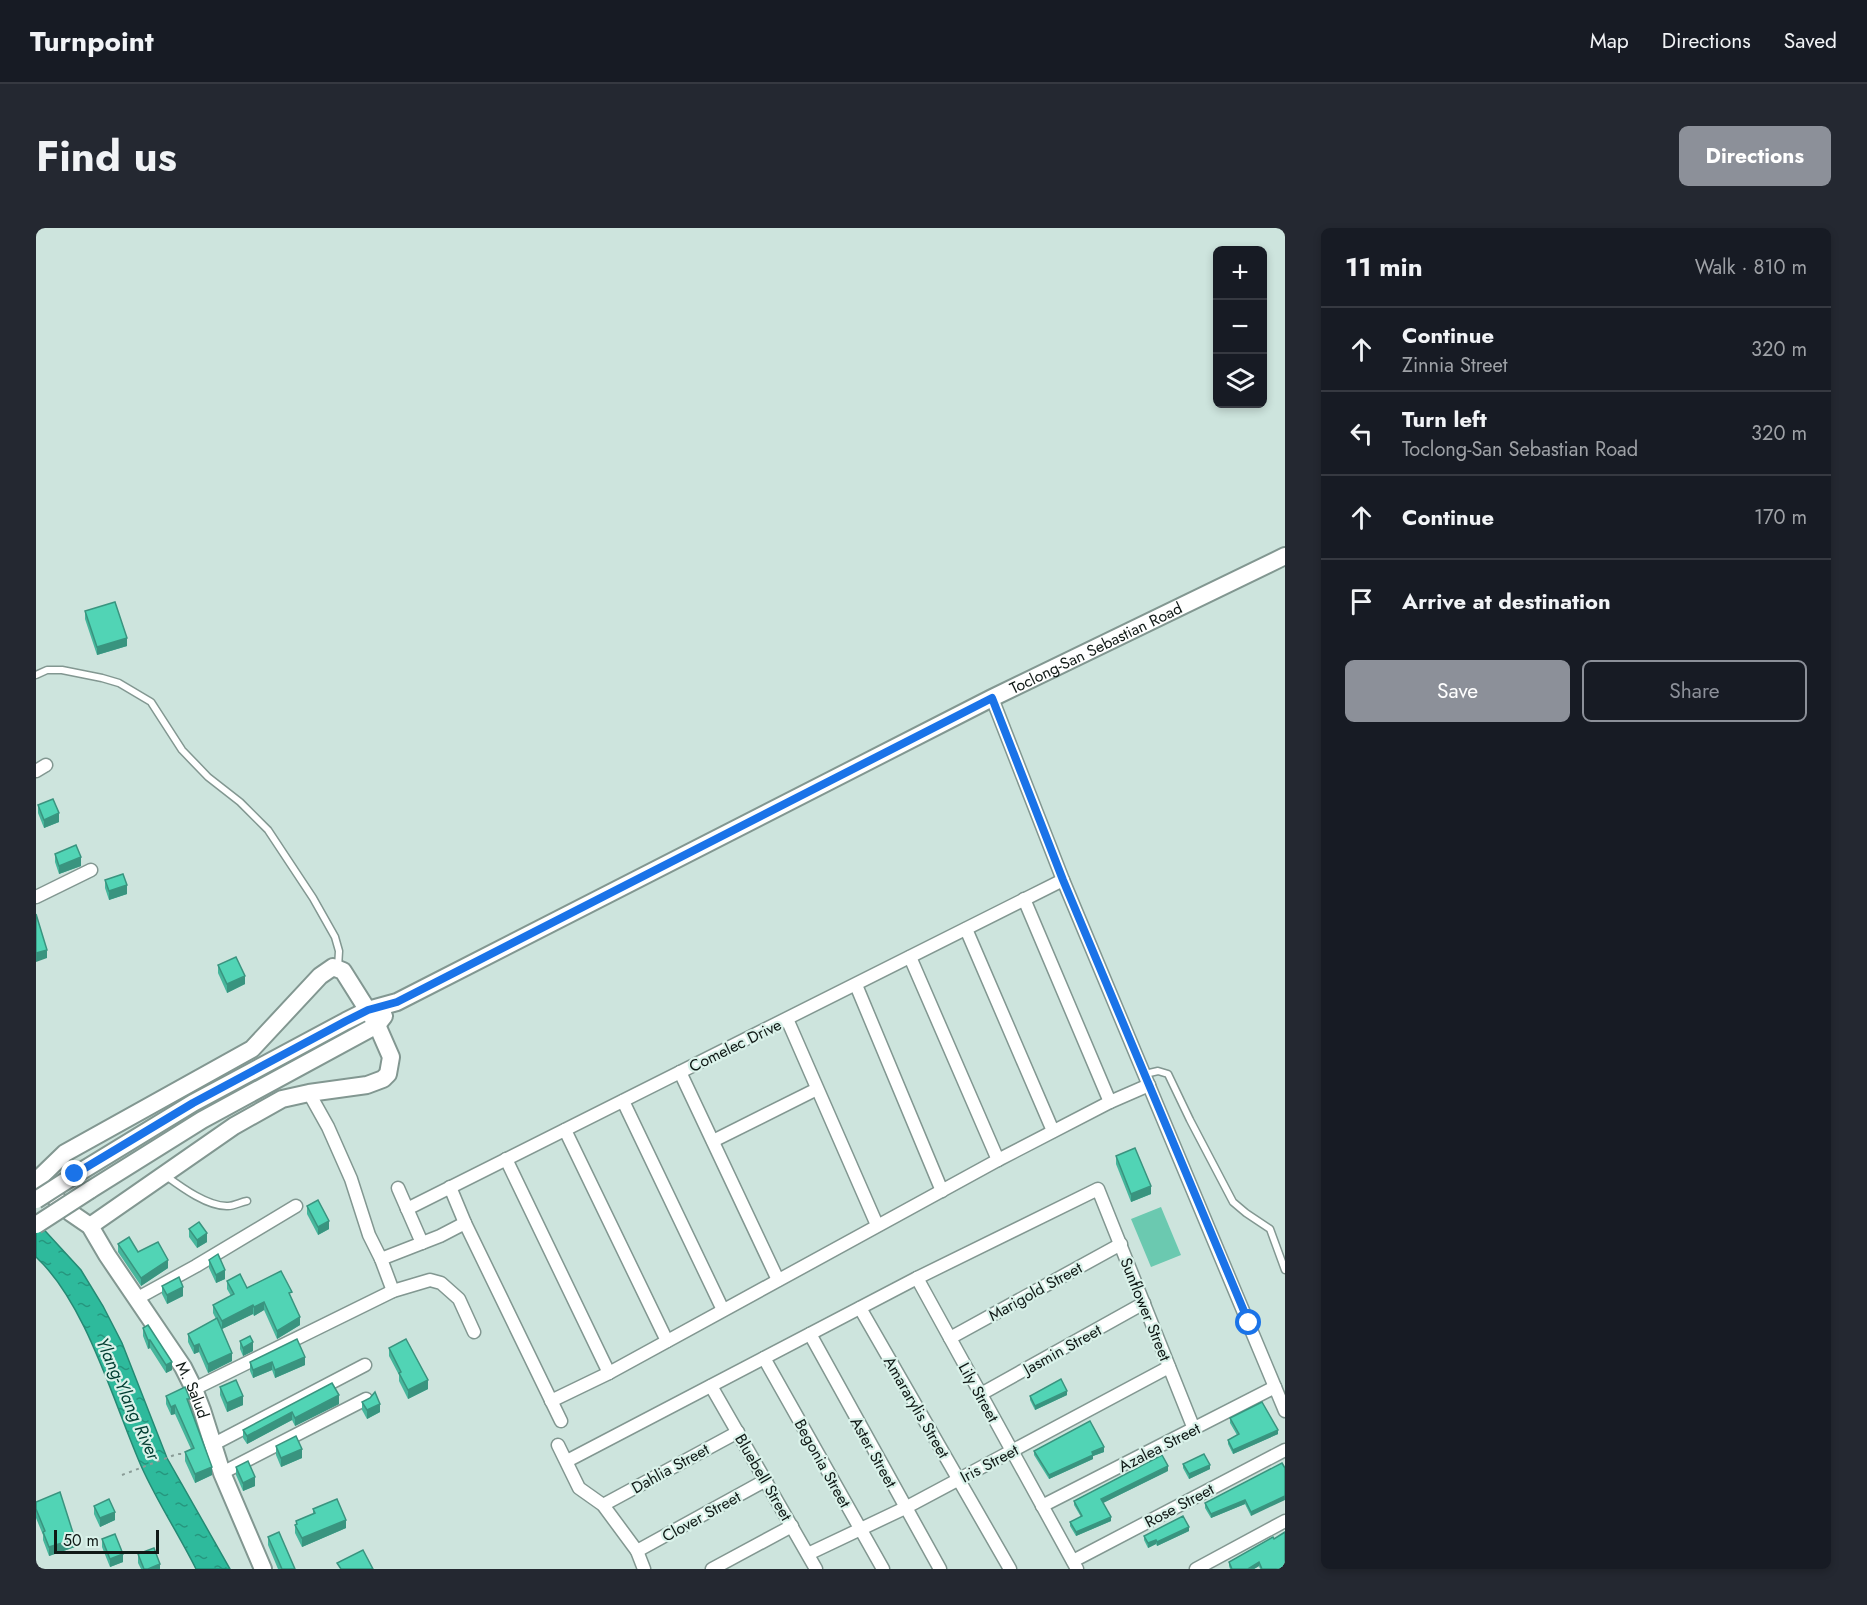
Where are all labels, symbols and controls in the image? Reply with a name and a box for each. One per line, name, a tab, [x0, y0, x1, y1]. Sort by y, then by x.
text: Turnpoint	[30, 21, 154, 62]
text: Map	[1590, 26, 1629, 56]
text: Directions	[1662, 26, 1751, 56]
text: Saved	[1784, 26, 1837, 56]
text: Find us	[36, 126, 177, 187]
button: Directions	[1679, 126, 1831, 186]
map controls	[1213, 246, 1267, 408]
button: +	[1213, 246, 1267, 300]
text: 11 min	[1345, 248, 1423, 286]
text: Walk · 810 m	[1695, 253, 1807, 282]
button: −	[1213, 300, 1267, 354]
text: Continue	[1402, 319, 1494, 351]
icon: ahead	[1345, 333, 1378, 366]
text: 320 m	[1751, 335, 1807, 364]
text: Zinnia Street	[1402, 351, 1508, 380]
button: layers	[1213, 354, 1267, 408]
text: Turn left	[1402, 403, 1487, 435]
icon: left	[1345, 417, 1378, 450]
text: 320 m	[1751, 419, 1807, 448]
text: Toclong-San Sebastian Road	[1402, 435, 1638, 464]
icon: ahead	[1345, 501, 1378, 534]
text: Continue	[1402, 501, 1494, 533]
text: 170 m	[1754, 503, 1807, 532]
icon: arrive	[1345, 585, 1378, 618]
text: Arrive at destination	[1402, 585, 1611, 617]
street label: Toclong-San Sebastian Road	[1006, 597, 1186, 700]
button: Save	[1345, 660, 1570, 722]
button: Share	[1582, 660, 1807, 722]
street label: Comelec Drive	[685, 1013, 785, 1078]
route end	[61, 1160, 87, 1186]
street label: Sunflower Street	[1114, 1254, 1177, 1364]
street label: Marigold Street	[984, 1256, 1086, 1327]
route start	[1235, 1309, 1261, 1335]
street label: Jasmin Street	[1017, 1318, 1106, 1381]
water label: Ylang-Ylang River	[89, 1334, 167, 1465]
street label: Amararylis Street	[878, 1352, 955, 1463]
street label: M. Salud	[170, 1357, 215, 1421]
street label: Lily Street	[953, 1358, 1004, 1426]
street label: Aster Street	[845, 1413, 902, 1492]
street label: Begonia Street	[789, 1415, 857, 1512]
street label: Azalea Street	[1114, 1417, 1204, 1478]
street label: Bluebell Street	[729, 1430, 798, 1525]
street label: Dahlia Street	[627, 1438, 713, 1499]
street label: Iris Street	[956, 1438, 1023, 1488]
street label: Rose Street	[1141, 1478, 1218, 1533]
street label: Clover Street	[658, 1485, 745, 1547]
scale bar	[54, 1527, 159, 1554]
text: 50 m	[63, 1529, 99, 1552]

